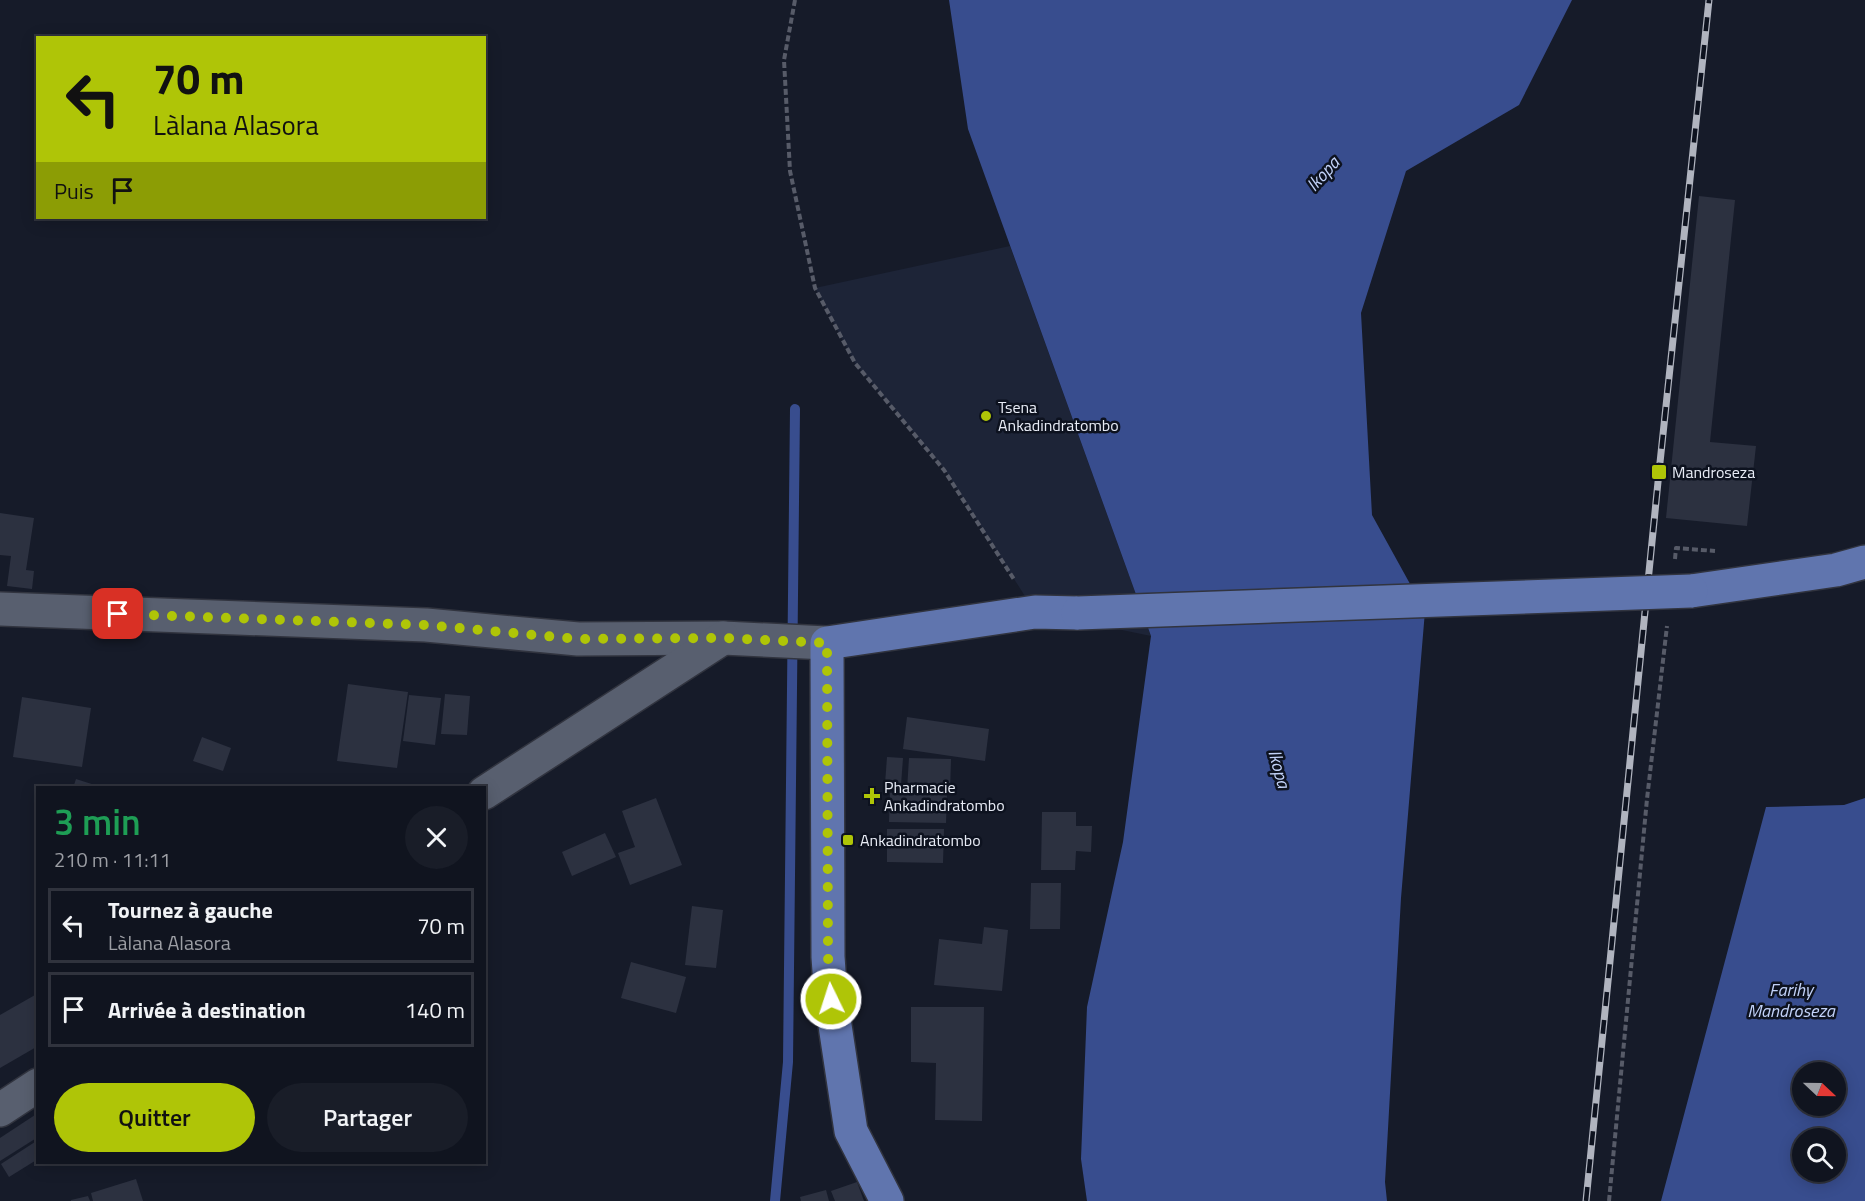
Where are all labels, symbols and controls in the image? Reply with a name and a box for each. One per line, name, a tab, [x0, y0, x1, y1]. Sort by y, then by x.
text: 70 m	[153, 46, 245, 110]
icon: left	[54, 60, 132, 138]
text: Làlana Alasora	[153, 104, 319, 145]
water label: Ikopa	[1300, 149, 1346, 197]
text: Puis	[54, 174, 94, 208]
icon: arrive	[106, 174, 139, 207]
place label: Tsena Ankadindratombo	[998, 395, 1119, 437]
marker: Tsena Ankadindratombo	[979, 409, 993, 423]
place label: Mandroseza	[1672, 460, 1755, 484]
marker: Mandroseza	[1650, 463, 1668, 481]
pin	[92, 588, 143, 639]
icon: arrive	[101, 597, 134, 630]
water label: Ikopa	[1261, 747, 1298, 792]
place label: Pharmacie Ankadindratombo	[884, 775, 1005, 817]
marker: Pharmacie Ankadindratombo	[865, 789, 879, 803]
text: 3 min	[54, 794, 141, 849]
button: close	[405, 806, 468, 869]
place label: Ankadindratombo	[860, 828, 981, 852]
marker: Ankadindratombo	[841, 833, 855, 847]
text: 210 m · 11:11	[54, 844, 171, 875]
text: Tournez à gauche	[108, 893, 273, 927]
icon: left	[57, 909, 90, 942]
text: 70 m	[417, 909, 465, 943]
text: Làlana Alasora	[108, 927, 231, 958]
position arrow	[799, 967, 863, 1031]
water label: Farihy Mandroseza	[1747, 976, 1836, 1024]
icon: arrive	[57, 993, 90, 1026]
text: Arrivée à destination	[108, 993, 306, 1027]
text: 140 m	[405, 993, 465, 1027]
north arrow	[1792, 1062, 1846, 1116]
map controls	[1792, 1062, 1846, 1182]
button: Quitter	[54, 1083, 255, 1152]
button: Partager	[267, 1083, 468, 1152]
button: search	[1792, 1128, 1846, 1182]

